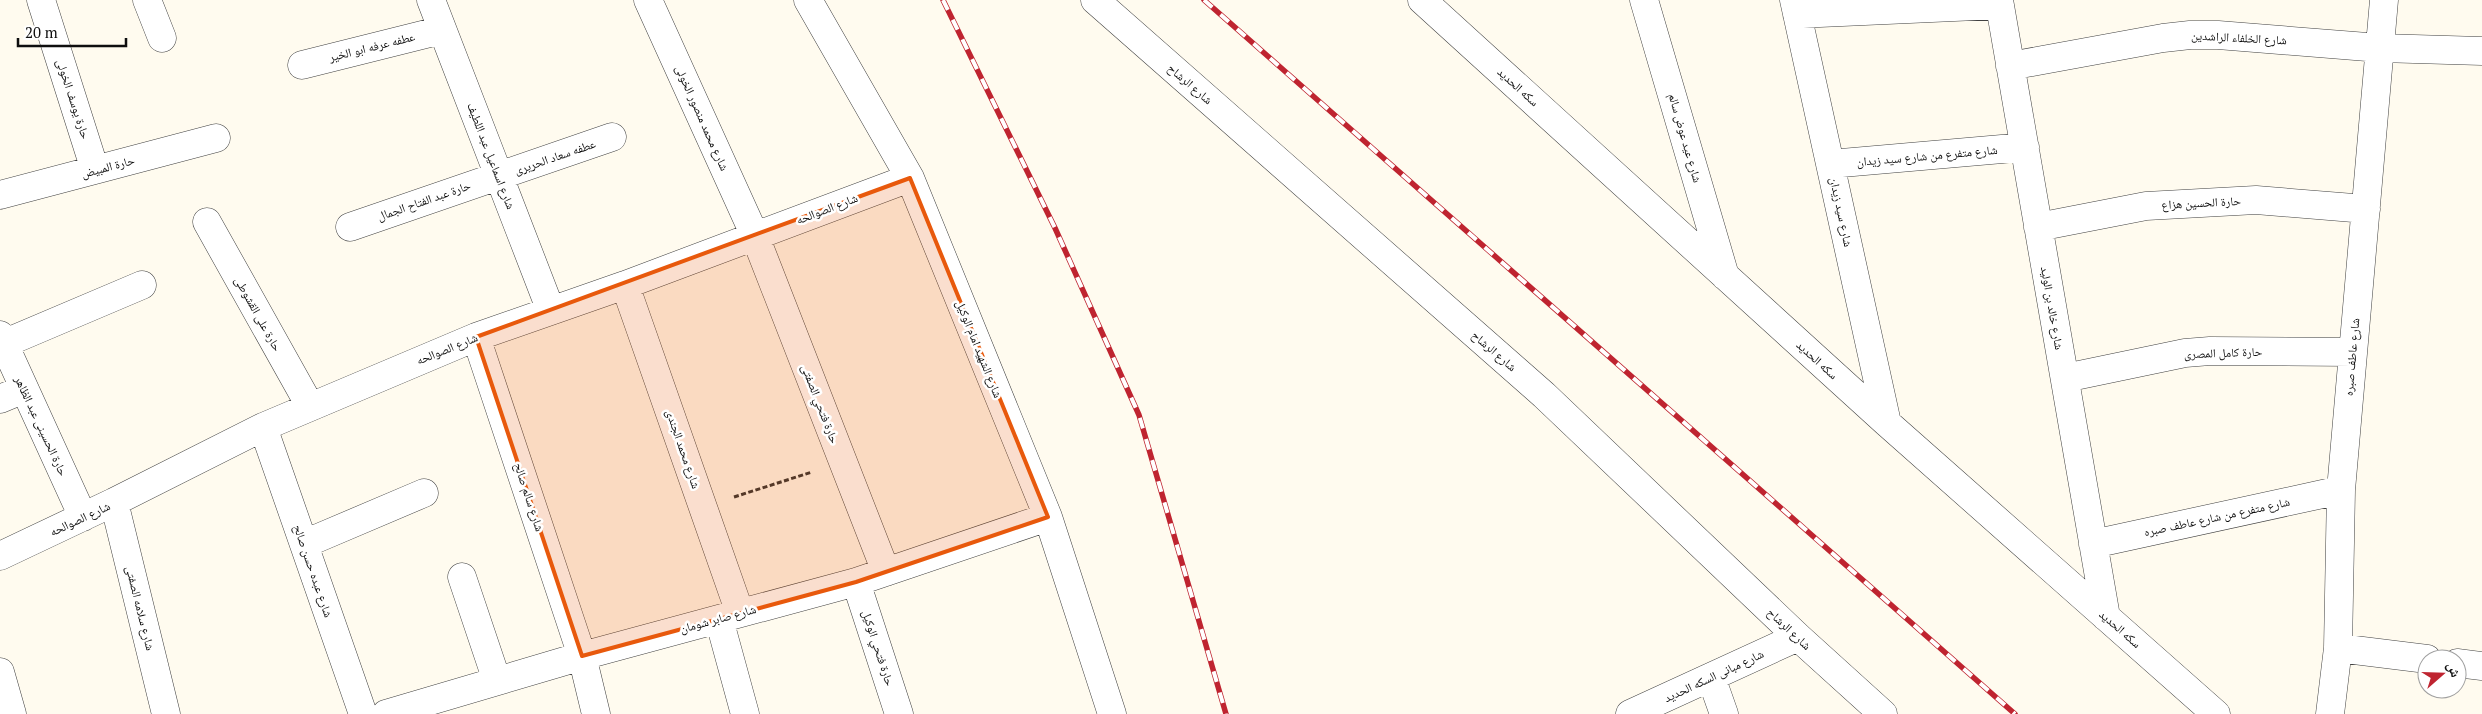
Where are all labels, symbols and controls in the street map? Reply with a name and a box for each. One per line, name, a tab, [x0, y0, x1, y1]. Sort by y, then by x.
scale bar	[18, 15, 125, 47]
text: 20 m	[25, 22, 58, 42]
street label: شارع الخلفاء الراشدين	[2191, 28, 2287, 48]
street label: عطفه عرفه ابو الخير	[326, 29, 417, 65]
street label: حارة يوسف الخولى	[53, 57, 94, 141]
street label: شارع الرشاح	[1164, 60, 1216, 108]
street label: شارع محمد منصور الخولى	[672, 63, 733, 173]
street label: سكه الحديد	[1494, 64, 1542, 109]
street label: شارع عيد عوض سالم	[1665, 91, 1705, 185]
street label: شارع اسماعيل عبد اللطيف	[463, 100, 519, 212]
street label: عطفه سعاد الحريرى	[512, 136, 598, 178]
street label: شارع متفرع من شارع سيد زيدان	[1856, 142, 1998, 170]
street label: حارة المبيض	[80, 152, 137, 181]
street label: شارع سيد زيدان	[1826, 176, 1856, 248]
street label: حارة عبد الفتاح الجمال	[375, 177, 473, 224]
street label: شارع الصوالحه	[794, 190, 860, 228]
street label: حارة الحسين هزاع	[2161, 193, 2242, 213]
street label: شارع خالد بن الوليد	[2037, 265, 2067, 351]
street label: حارة على القشوطى	[232, 274, 285, 354]
street label: شارع الشهيد امام الوكيل	[952, 298, 1006, 400]
street label: شارع عاطف صبره	[2341, 317, 2363, 397]
street label: شارع الرشاح	[1468, 327, 1520, 375]
street label: شارع الصوالحه	[414, 329, 480, 369]
street label: سكه الحديد	[1793, 337, 1841, 382]
street label: حارة كامل المصرى	[2183, 344, 2263, 361]
street label: حارة فتحي الصفتى	[796, 362, 843, 447]
street label: حارة الحسينى عبد الظاهر	[11, 373, 71, 479]
street label: شارع محمد الجندى	[662, 407, 704, 491]
street label: شارع سالم صالح	[510, 461, 548, 534]
street label: شارع متفرع من شارع عاطف صبره	[2143, 494, 2292, 540]
street label: شارع الصوالحه	[47, 498, 113, 540]
street label: شارع عبده حسن صالح	[290, 522, 336, 620]
street label: شارع سلامه الصفتى	[122, 564, 158, 652]
street label: شارع صابر شومان	[678, 601, 758, 637]
street label: شارع الرشاح	[1764, 605, 1814, 654]
street label: سكه الحديد	[2096, 606, 2144, 651]
street label: حارة فتحي الوكيل	[856, 608, 898, 689]
street label: شارع مبانى السكه الحديد	[1662, 646, 1767, 706]
north arrow	[2417, 649, 2467, 699]
text: ش	[2443, 659, 2466, 680]

